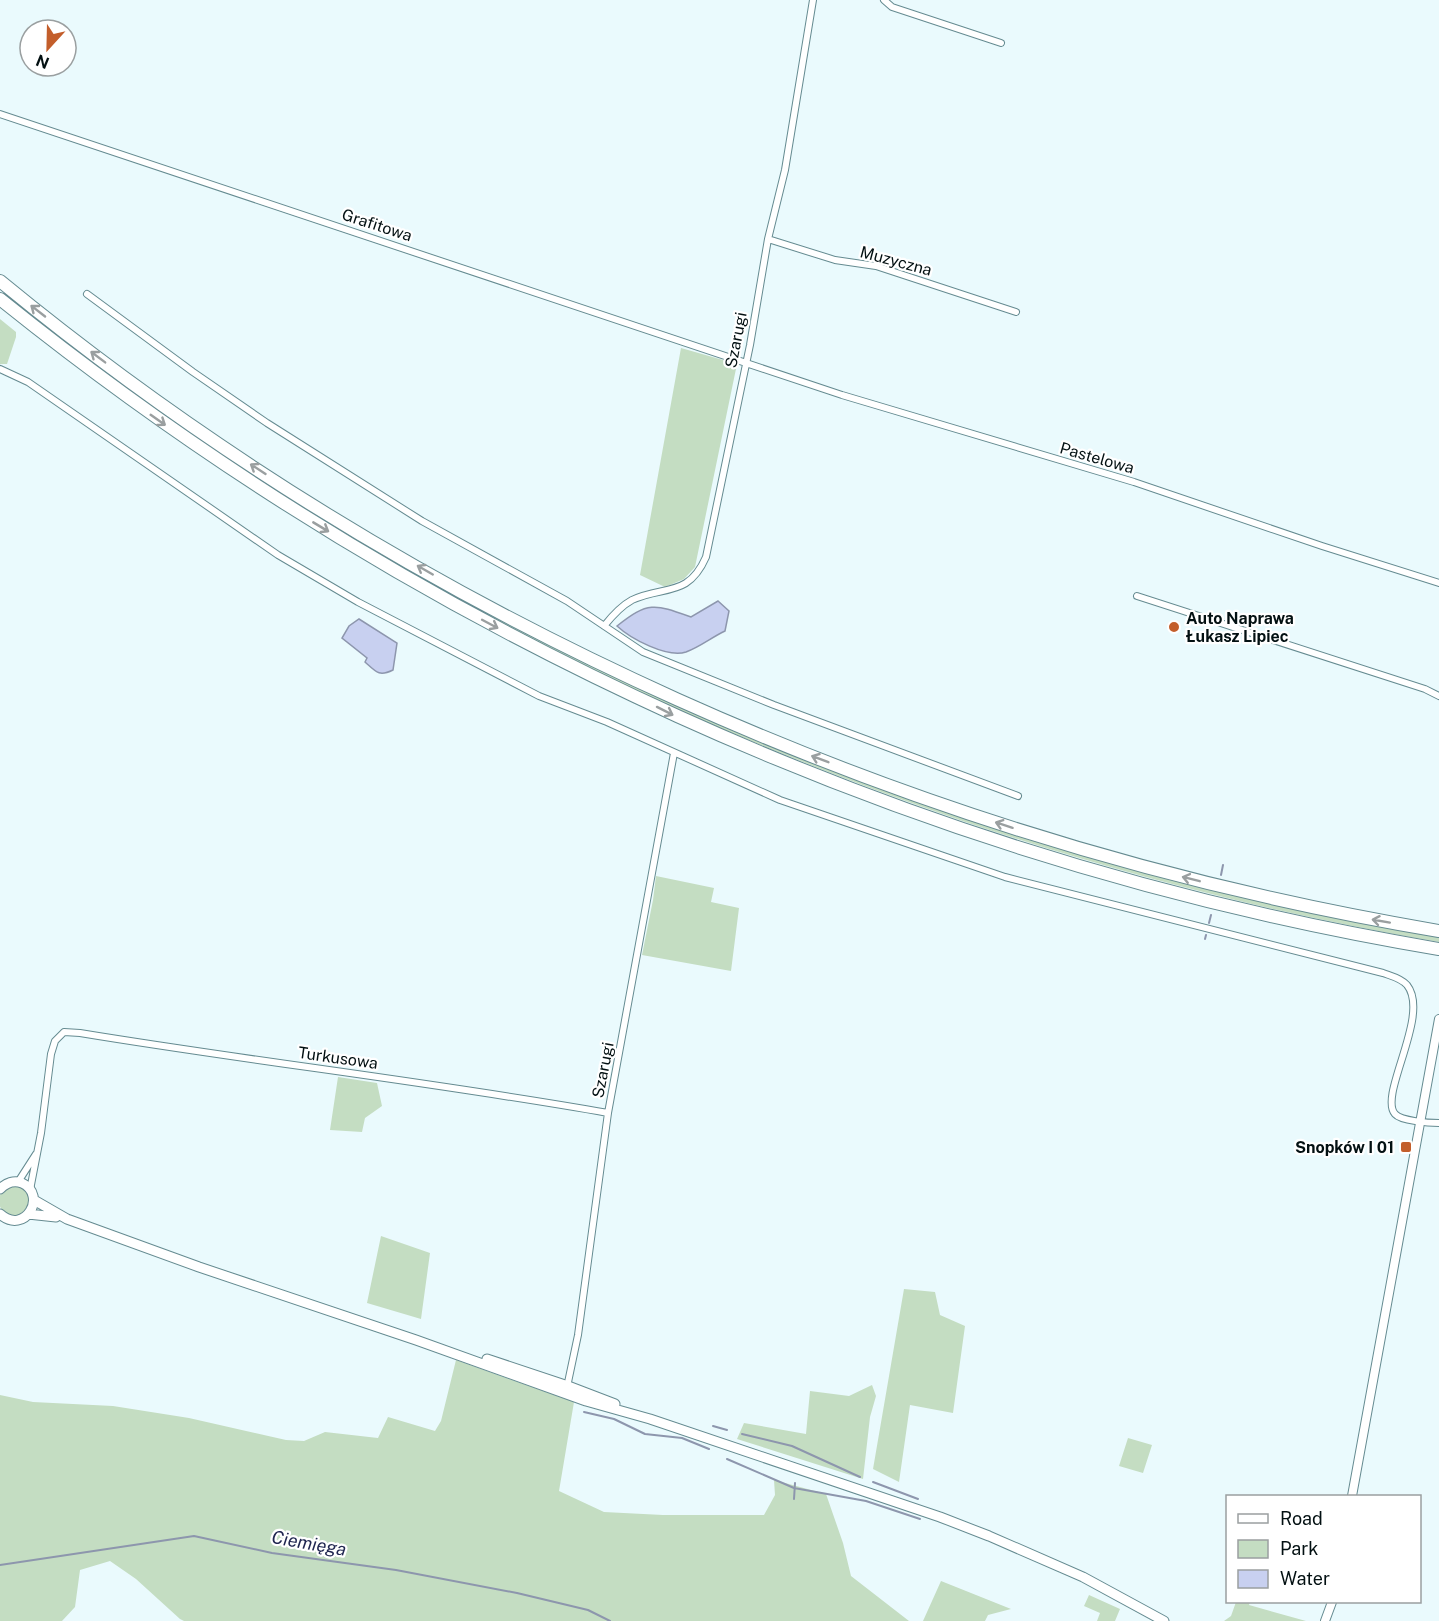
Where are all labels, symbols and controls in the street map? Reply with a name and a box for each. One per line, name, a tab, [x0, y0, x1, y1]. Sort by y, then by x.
north arrow	[18, 18, 78, 78]
text: N	[33, 50, 52, 73]
street label: Grafitowa	[340, 205, 414, 245]
street label: Muzyczna	[858, 242, 934, 280]
one-way arrow	[30, 305, 46, 318]
street label: Szarugi	[721, 310, 751, 370]
one-way arrow	[91, 351, 107, 364]
one-way arrow	[150, 413, 166, 426]
street label: Pastelowa	[1058, 438, 1136, 478]
one-way arrow	[250, 463, 267, 475]
one-way arrow	[312, 521, 329, 533]
one-way arrow	[417, 564, 434, 576]
place label: Auto Naprawa Łukasz Lipiec	[1186, 609, 1294, 646]
one-way arrow	[481, 619, 499, 630]
marker: Auto Naprawa Łukasz Lipiec	[1167, 620, 1181, 634]
one-way arrow	[655, 706, 673, 717]
one-way arrow	[811, 753, 830, 764]
one-way arrow	[995, 818, 1014, 829]
one-way arrow	[1182, 872, 1201, 884]
one-way arrow	[1372, 915, 1392, 926]
street label: Szarugi	[588, 1040, 618, 1100]
street label: Turkusowa	[297, 1043, 379, 1073]
place label: Snopków I 01	[1295, 1138, 1394, 1157]
marker: Snopków I 01	[1399, 1140, 1413, 1154]
legend	[1226, 1495, 1421, 1603]
text: Road	[1280, 1508, 1323, 1529]
water label: Ciemięga	[270, 1526, 348, 1560]
text: Park	[1280, 1538, 1318, 1559]
text: Water	[1280, 1568, 1330, 1589]

